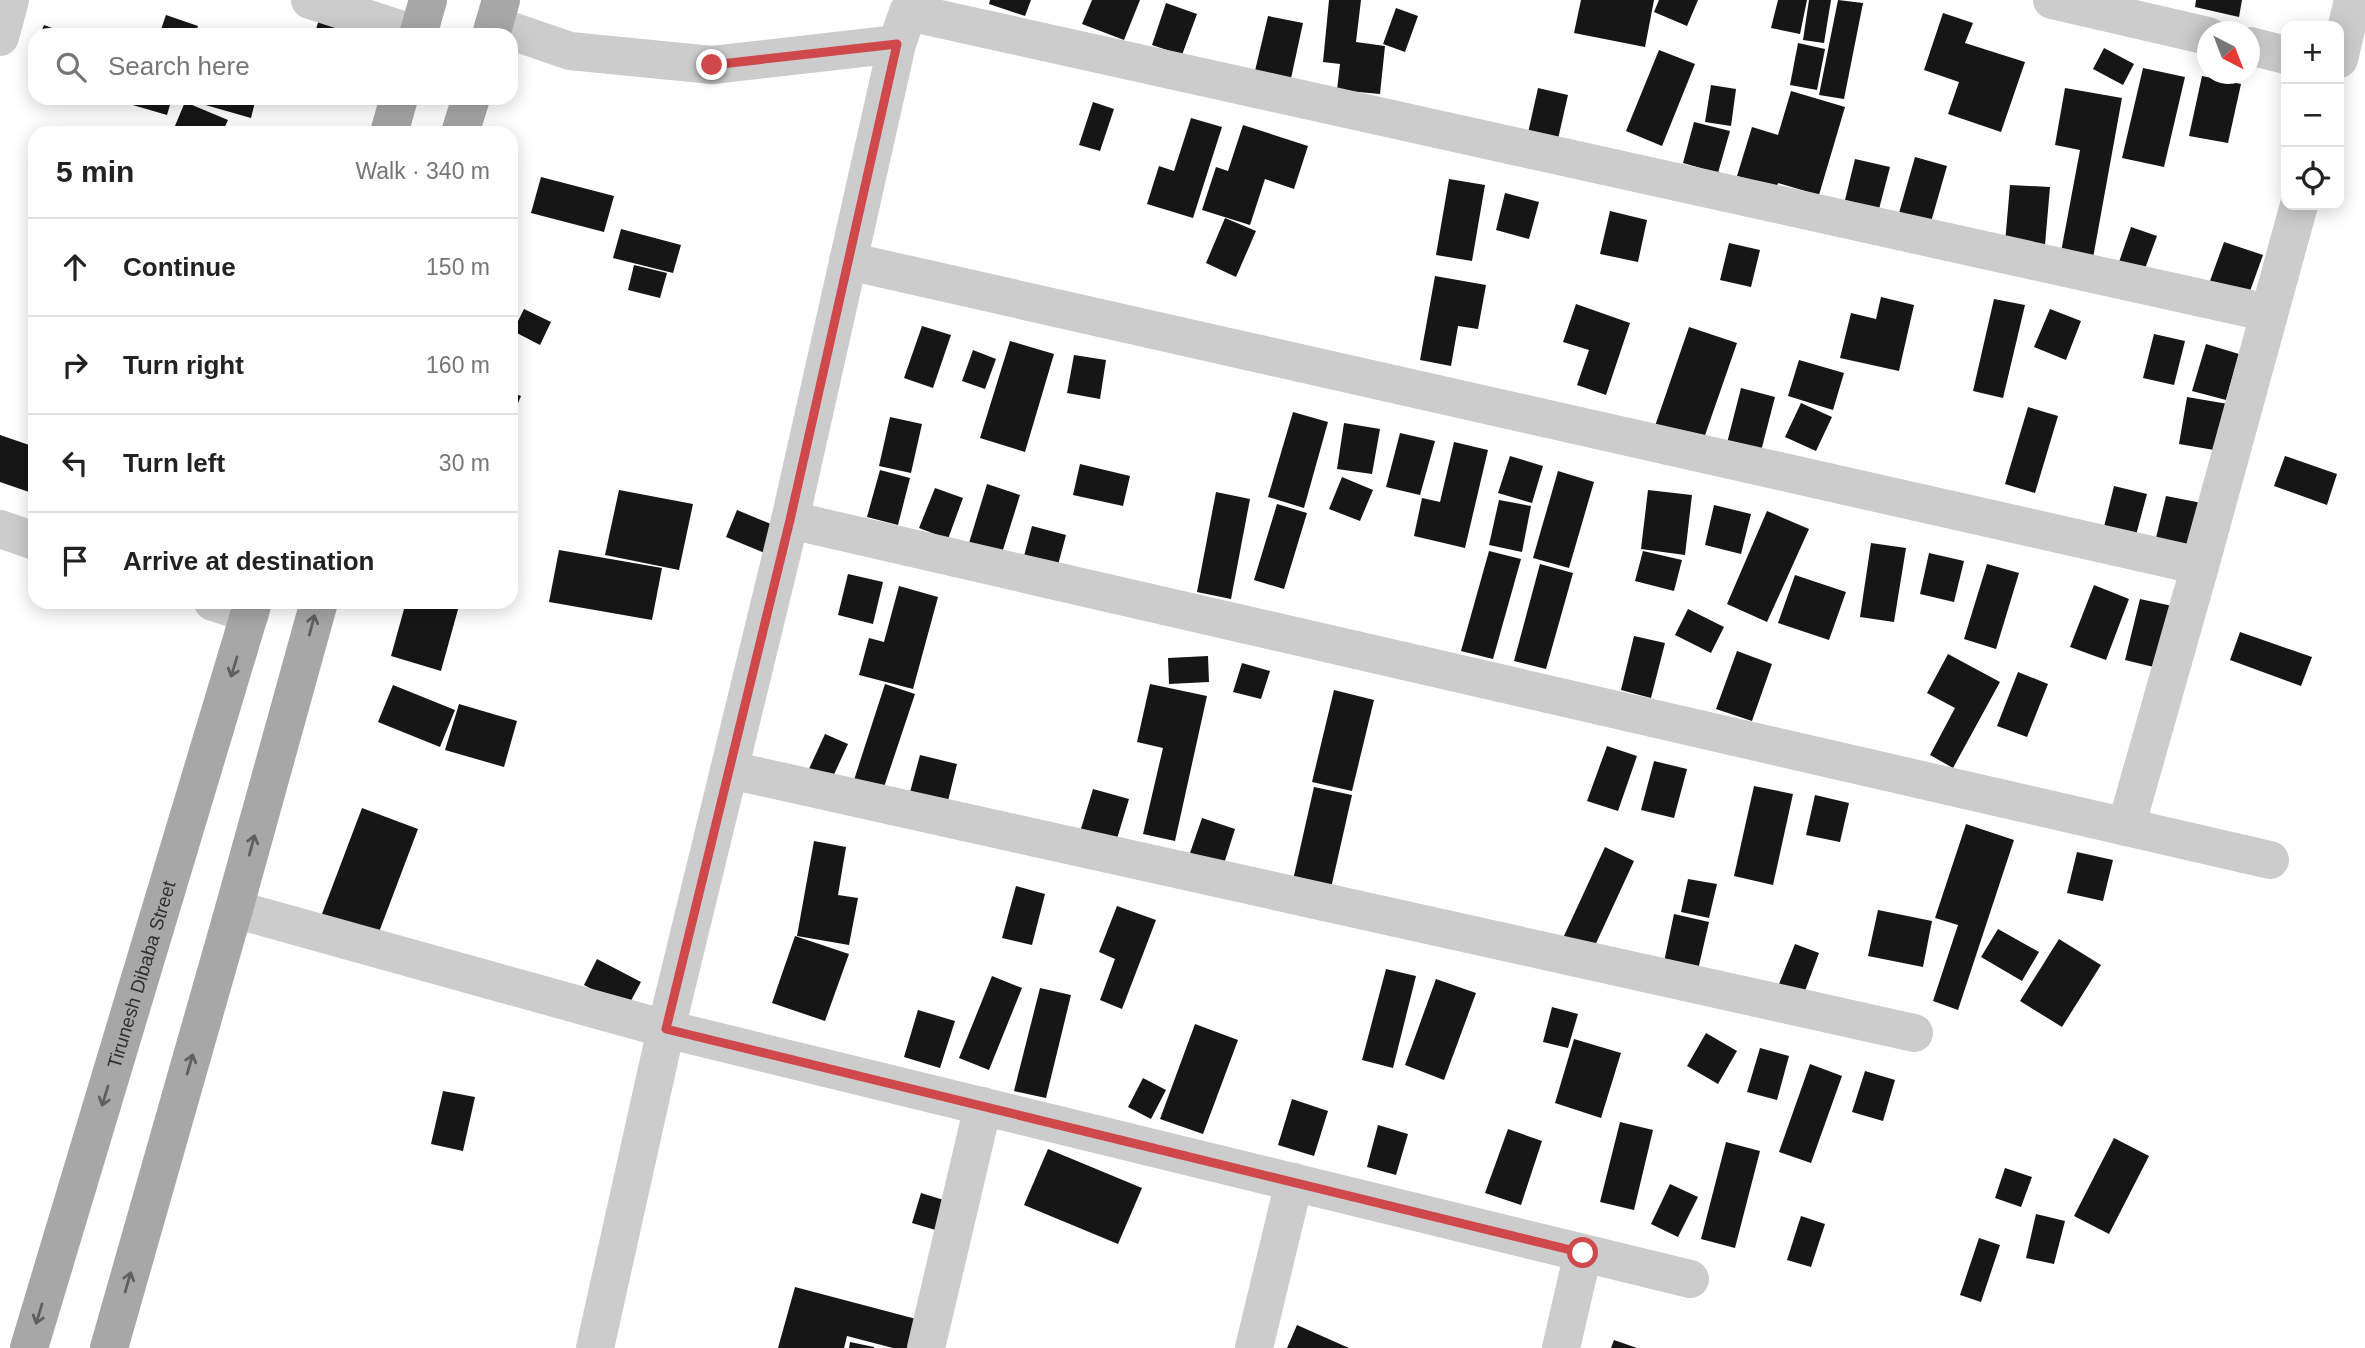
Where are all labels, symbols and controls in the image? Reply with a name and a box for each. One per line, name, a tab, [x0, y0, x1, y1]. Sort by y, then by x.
north arrow	[2197, 21, 2260, 84]
map controls	[2281, 21, 2344, 210]
button: +	[2281, 21, 2344, 84]
search box	[28, 28, 518, 105]
icon: search	[52, 48, 90, 86]
route end	[696, 49, 727, 80]
text: Search here	[108, 51, 250, 81]
button: −	[2281, 84, 2344, 147]
button: locate	[2281, 147, 2344, 210]
text: 5 min	[56, 155, 134, 188]
text: Walk · 340 m	[355, 158, 490, 184]
icon: ahead	[56, 248, 94, 286]
text: Continue	[123, 252, 236, 282]
text: 150 m	[426, 254, 490, 280]
icon: right	[56, 346, 94, 384]
text: Turn right	[123, 350, 244, 380]
text: 160 m	[426, 352, 490, 378]
icon: left	[56, 444, 94, 482]
text: Turn left	[123, 448, 225, 478]
text: 30 m	[439, 450, 490, 476]
icon: arrive	[56, 542, 94, 580]
text: Arrive at destination	[123, 546, 374, 576]
one-way arrow	[307, 614, 320, 636]
one-way arrow	[226, 656, 239, 678]
one-way arrow	[246, 834, 259, 856]
street label: Tirunesh Dibaba Street	[103, 877, 179, 1071]
one-way arrow	[185, 1053, 198, 1075]
one-way arrow	[97, 1085, 110, 1107]
route start	[1567, 1237, 1598, 1268]
one-way arrow	[122, 1272, 135, 1294]
one-way arrow	[32, 1303, 45, 1325]

